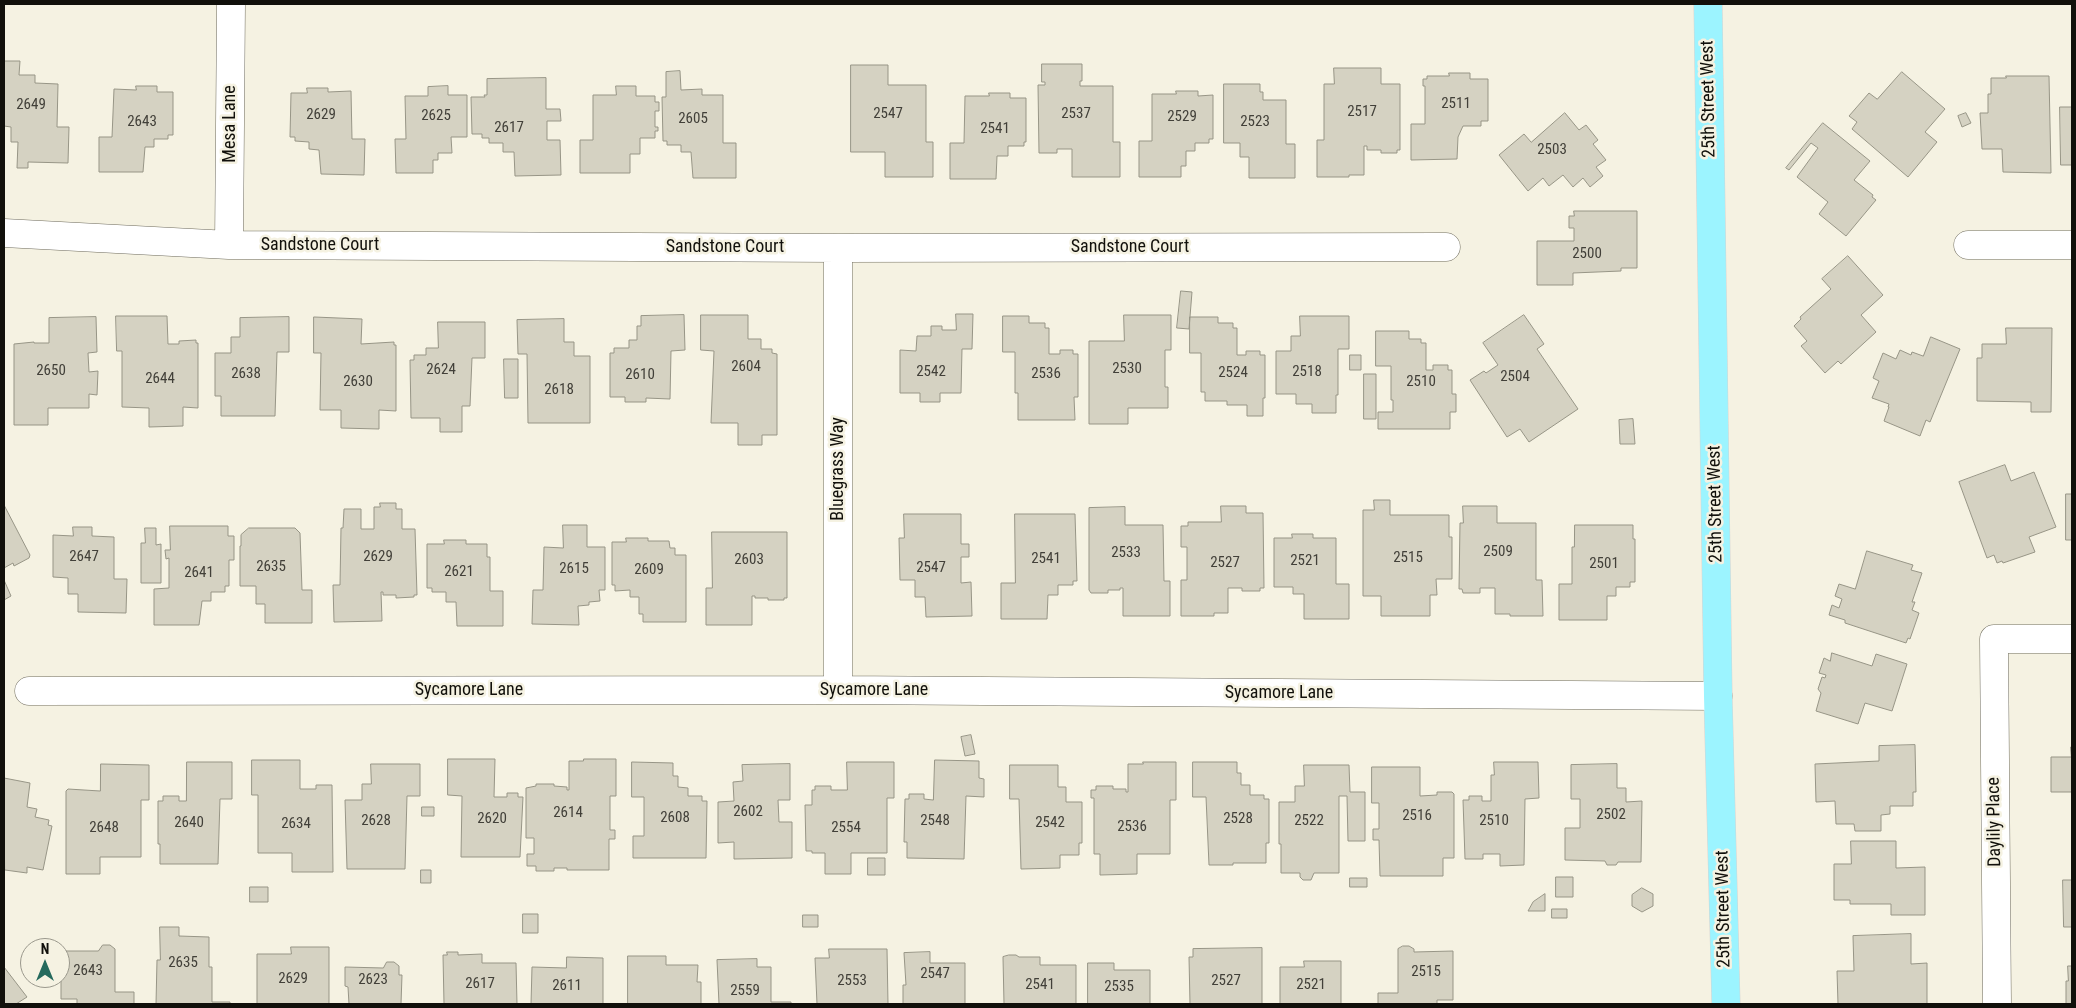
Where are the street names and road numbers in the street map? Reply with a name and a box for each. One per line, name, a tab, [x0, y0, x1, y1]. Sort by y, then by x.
street label: 25th Street West	[1697, 40, 1721, 158]
street label: Mesa Lane	[219, 85, 241, 163]
street label: Sandstone Court	[261, 234, 379, 256]
street label: Sandstone Court	[666, 236, 784, 258]
street label: Sandstone Court	[1071, 236, 1189, 258]
street label: Bluegrass Way	[827, 417, 849, 521]
street label: 25th Street West	[1704, 445, 1728, 563]
street label: Sycamore Lane	[415, 679, 523, 701]
street label: Sycamore Lane	[820, 679, 928, 701]
street label: Sycamore Lane	[1225, 682, 1333, 704]
street label: Daylily Place	[1983, 777, 2007, 867]
street label: 25th Street West	[1712, 850, 1736, 968]

